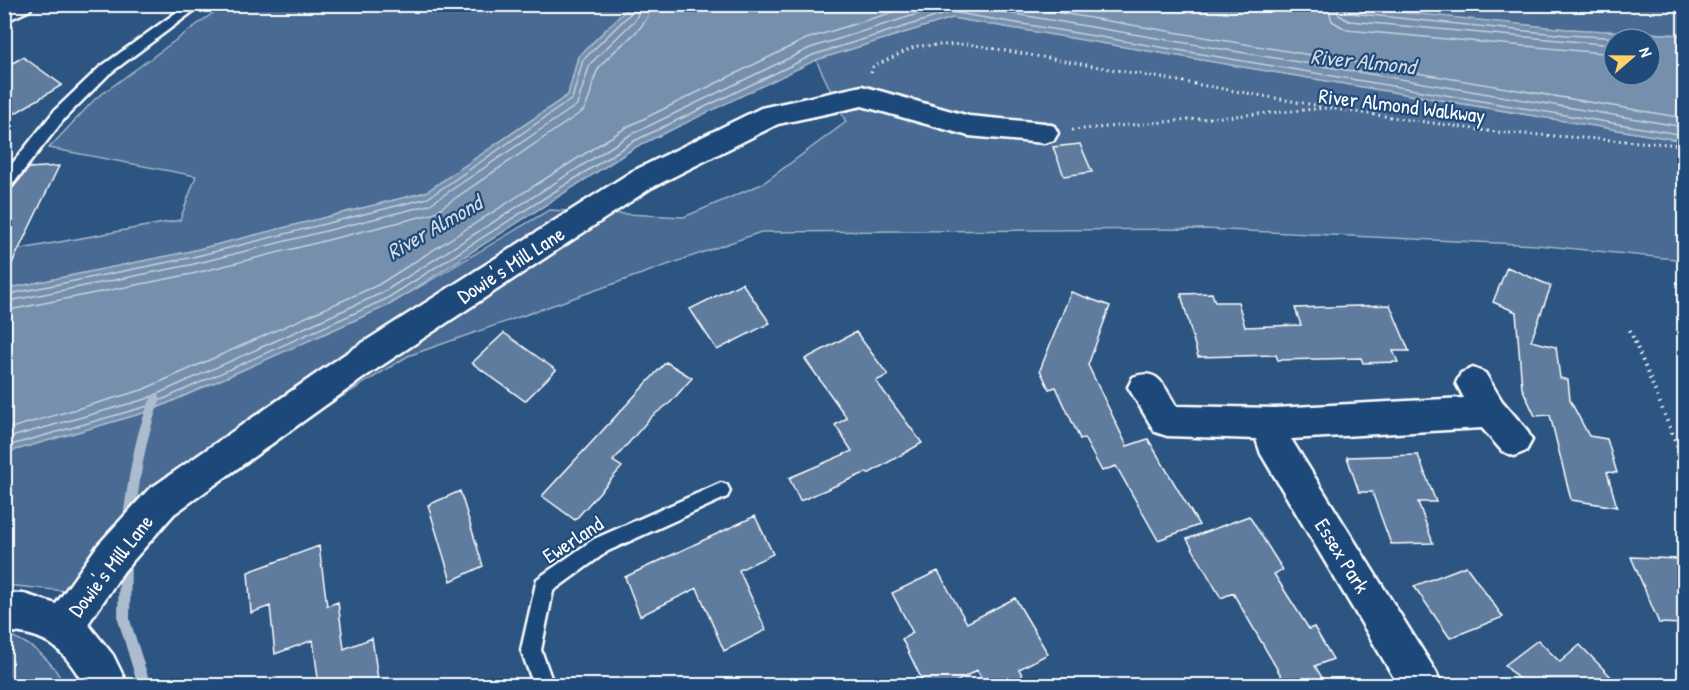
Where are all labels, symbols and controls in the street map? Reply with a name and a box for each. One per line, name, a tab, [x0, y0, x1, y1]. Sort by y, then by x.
north arrow	[1602, 27, 1662, 87]
water label: River Almond	[1309, 41, 1420, 82]
text: N	[1634, 44, 1658, 60]
street label: River Almond Walkway	[1317, 81, 1487, 130]
water label: River Almond	[381, 186, 490, 266]
street label: Dowie's Mill Lane	[451, 219, 570, 310]
street label: Dowie's Mill Lane	[61, 508, 160, 623]
street label: Ewerland	[537, 509, 609, 570]
street label: Essex Park	[1308, 513, 1377, 599]

